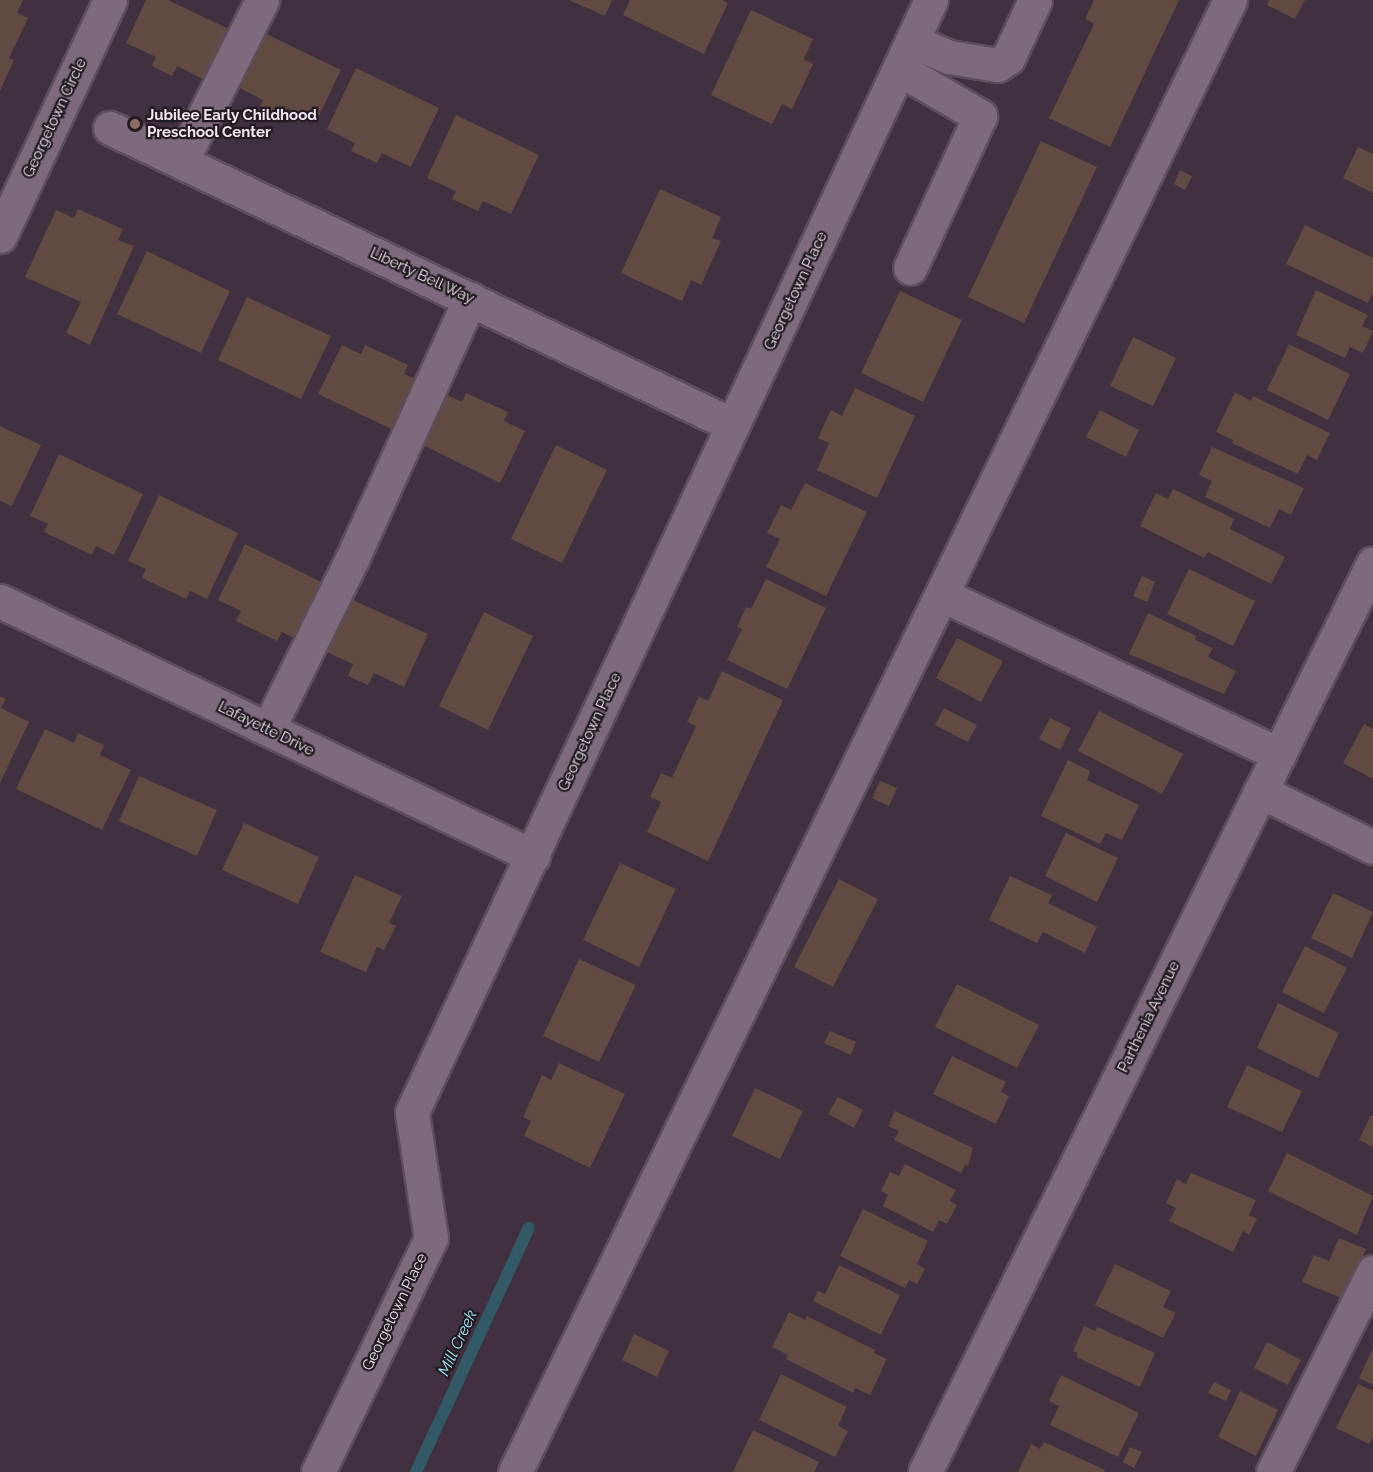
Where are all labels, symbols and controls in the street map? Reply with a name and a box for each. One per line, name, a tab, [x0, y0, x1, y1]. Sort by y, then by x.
street label: Georgetown Circle	[19, 55, 91, 181]
place label: Jubilee Early Childhood Preschool Center	[147, 106, 317, 141]
marker: Jubilee Early Childhood Preschool Center	[128, 117, 142, 131]
street label: Georgetown Place	[761, 229, 831, 353]
street label: Liberty Bell Way	[367, 244, 477, 308]
street label: Georgetown Place	[555, 670, 625, 794]
street label: Lafayette Drive	[215, 698, 317, 760]
street label: Parthenia Avenue	[1114, 958, 1184, 1076]
street label: Georgetown Place	[359, 1250, 431, 1374]
water label: Mill Creek	[434, 1307, 482, 1379]

